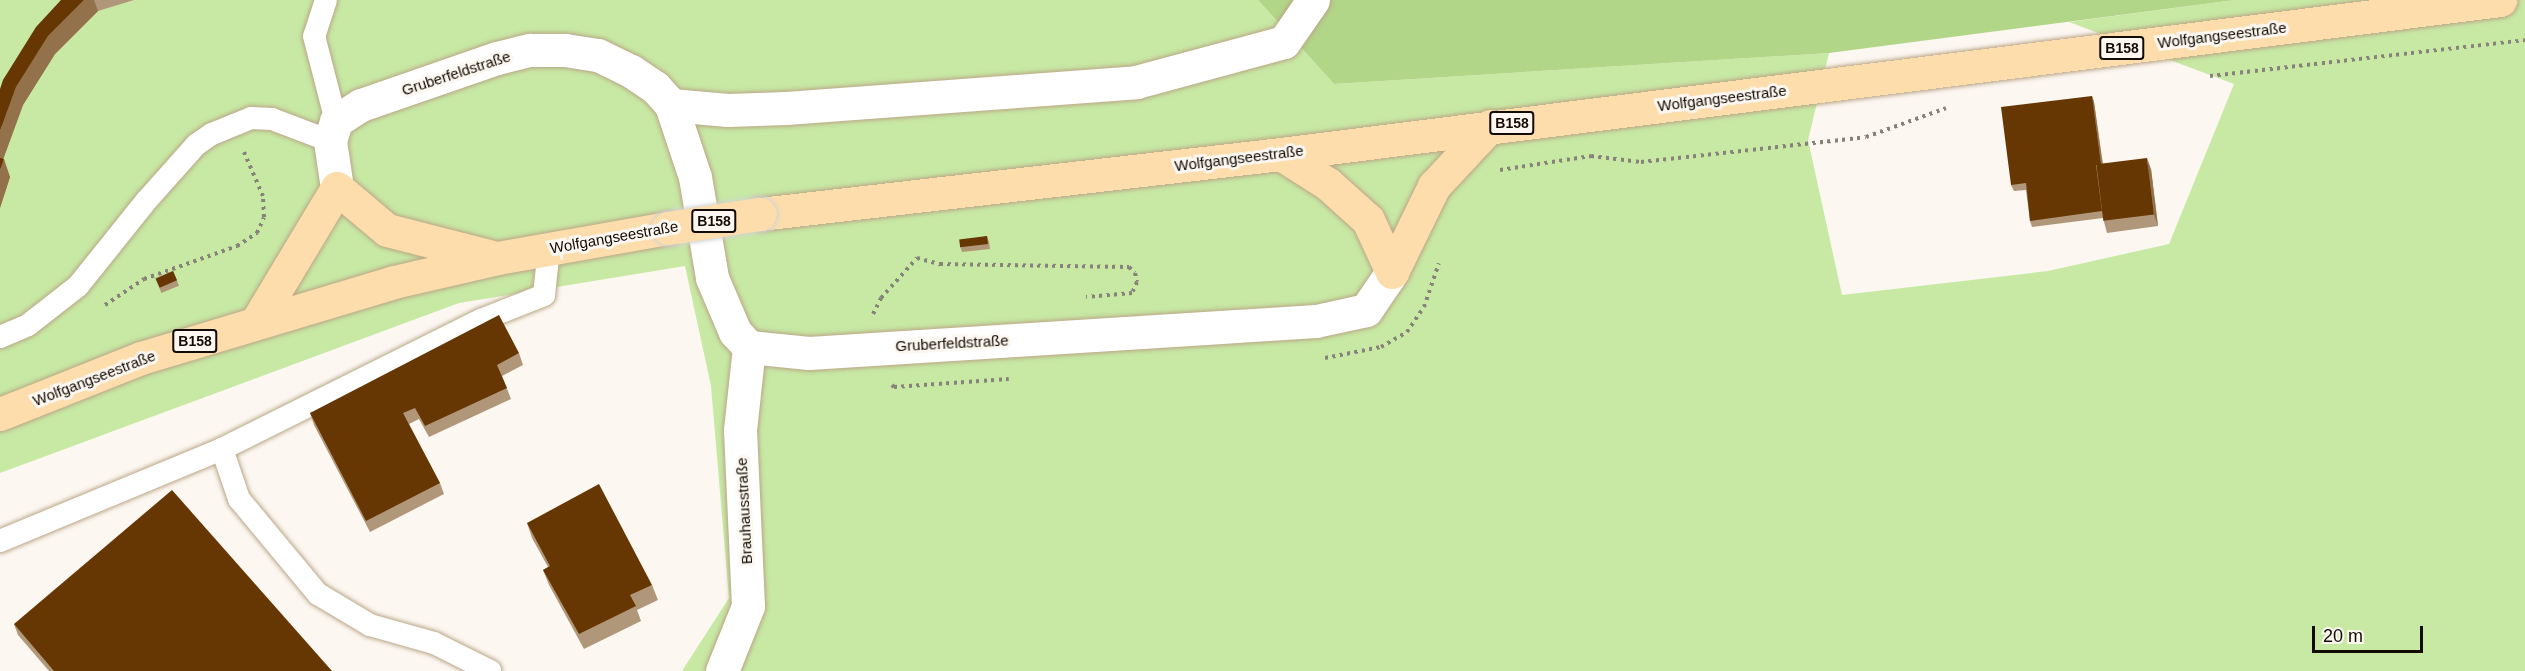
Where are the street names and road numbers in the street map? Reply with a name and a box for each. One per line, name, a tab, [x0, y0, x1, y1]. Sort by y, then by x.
street label: Wolfgangseestraße	[2156, 18, 2288, 52]
road number: B158	[2098, 37, 2146, 59]
street label: Gruberfeldstraße	[399, 47, 513, 99]
street label: Wolfgangseestraße	[1656, 81, 1788, 115]
road number: B158	[1488, 112, 1536, 134]
street label: Wolfgangseestraße	[1173, 141, 1305, 175]
road number: B158	[690, 210, 738, 232]
street label: Wolfgangseestraße	[549, 217, 679, 257]
road number: B158	[171, 330, 219, 352]
street label: Gruberfeldstraße	[895, 331, 1009, 355]
street label: Wolfgangseestraße	[30, 346, 158, 410]
street label: Brauhausstraße	[732, 457, 756, 565]

